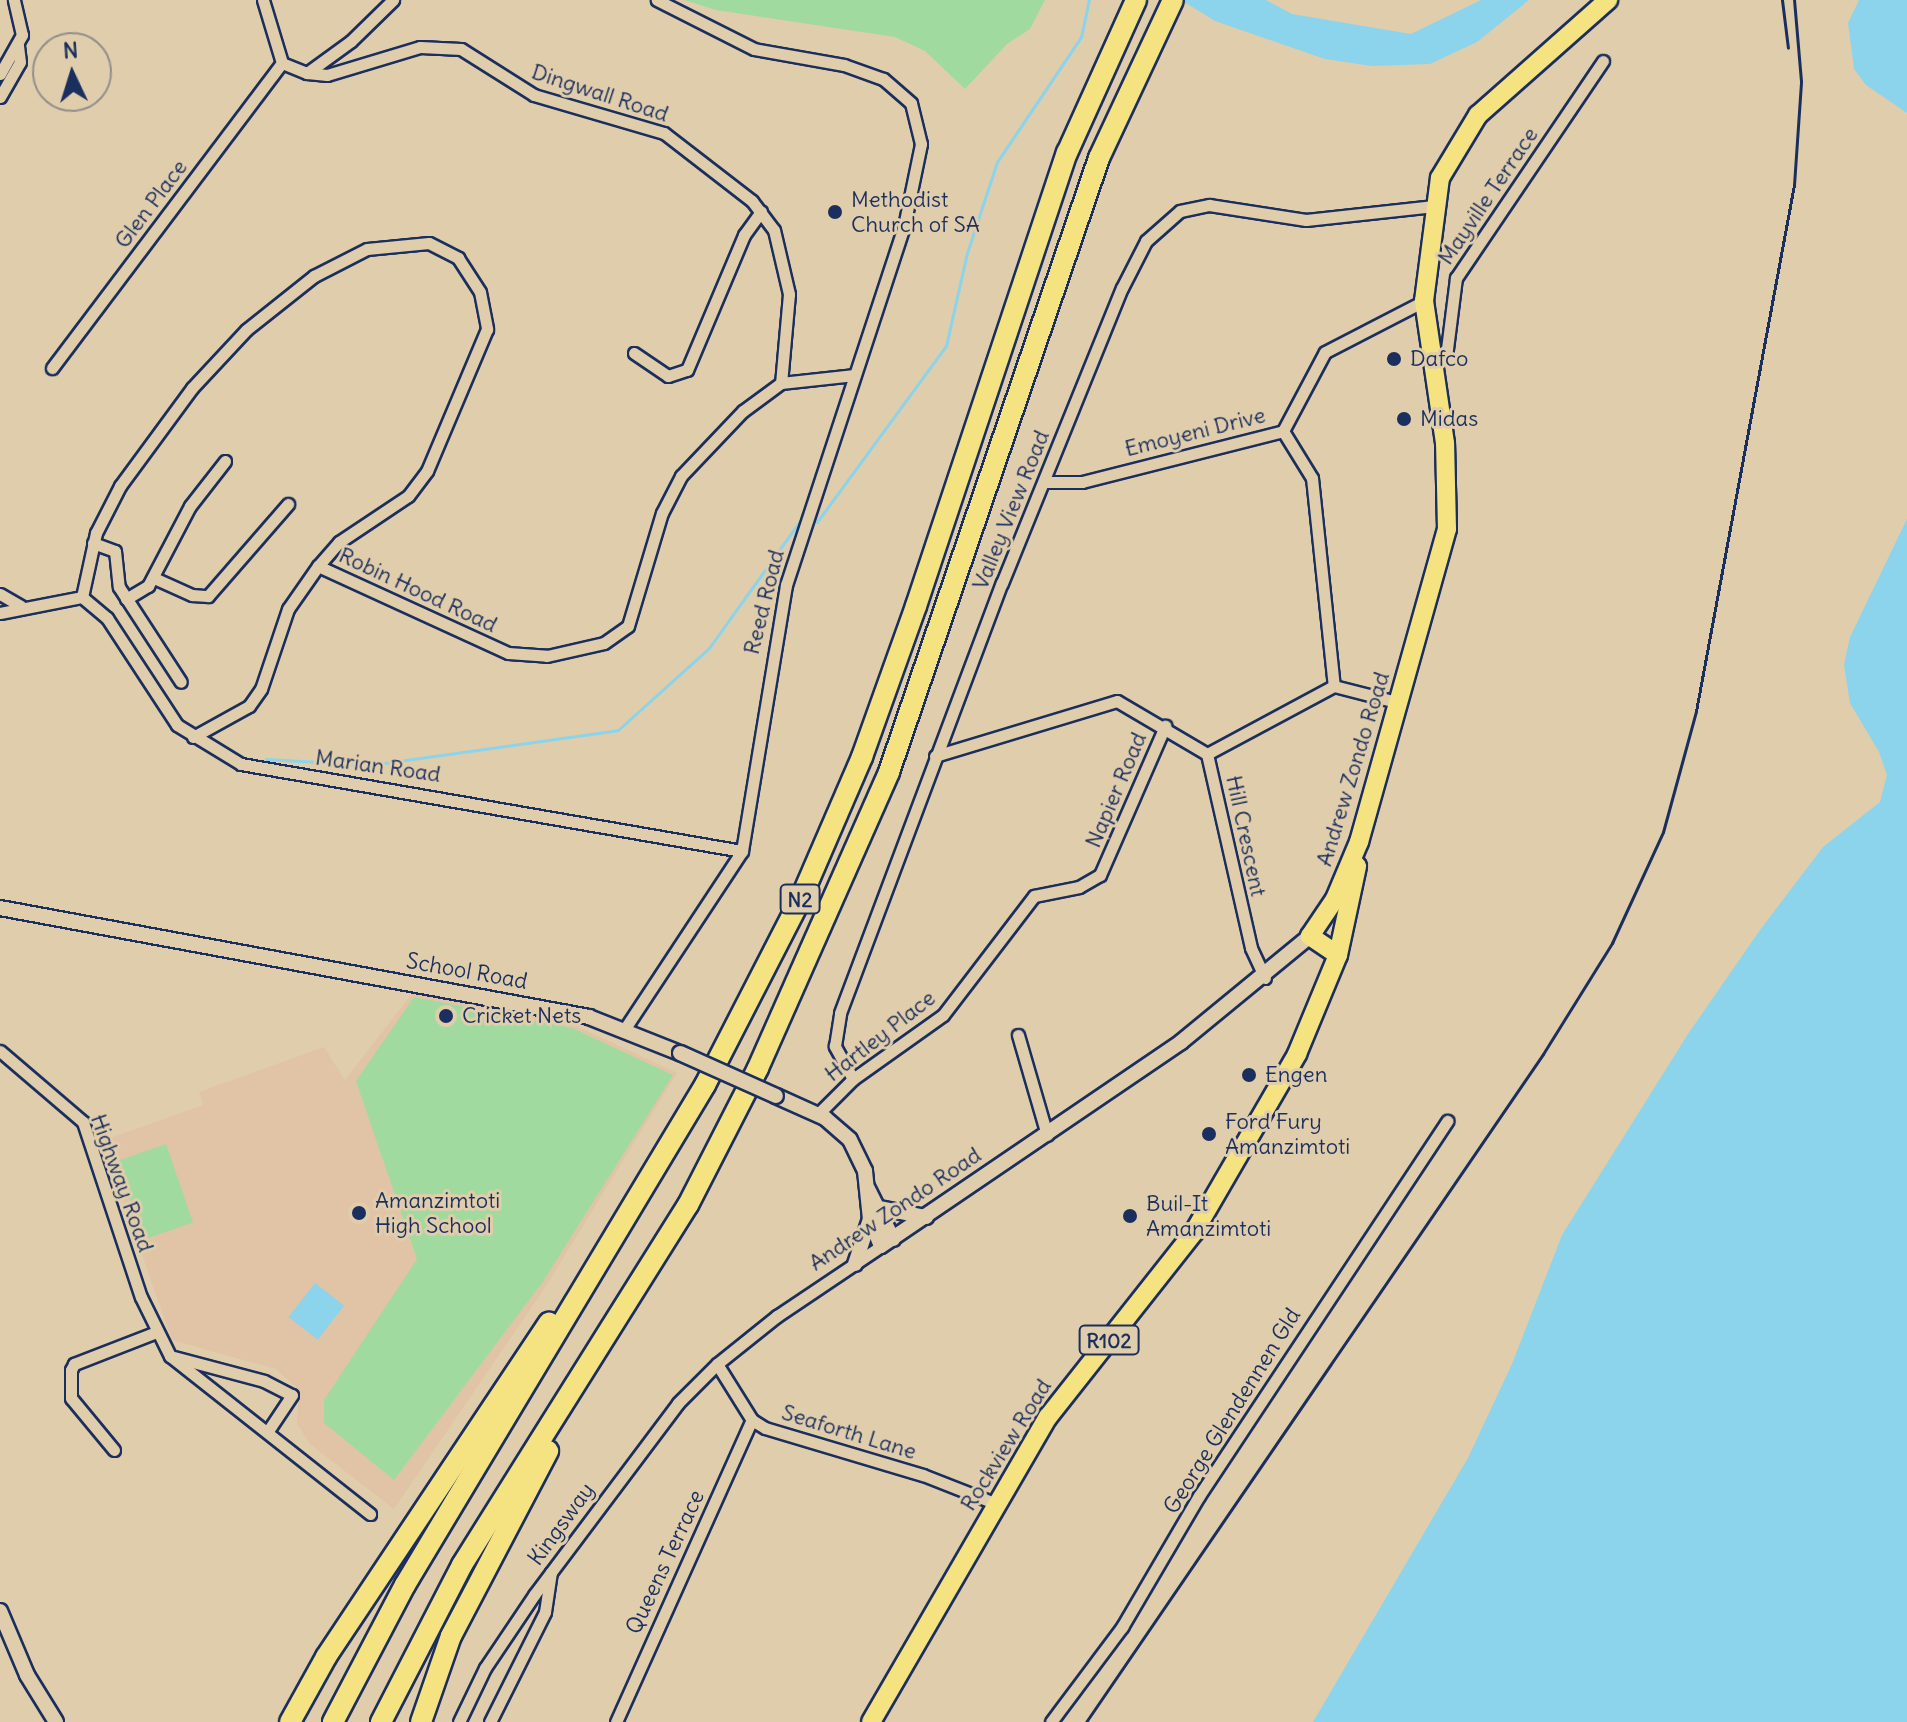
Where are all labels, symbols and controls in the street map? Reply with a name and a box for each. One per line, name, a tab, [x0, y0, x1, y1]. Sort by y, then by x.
north arrow	[32, 32, 112, 112]
text: N	[62, 36, 79, 65]
street label: Dingwall Road	[528, 58, 672, 128]
street label: Mayville Terrace	[1432, 122, 1544, 270]
street label: Glen Place	[109, 155, 193, 253]
place label: Methodist Church of SA	[851, 186, 980, 238]
marker: Methodist Church of SA	[826, 203, 844, 221]
place label: Dafco	[1410, 346, 1468, 372]
marker: Dafco	[1385, 350, 1403, 368]
street label: Emoyeni Drive	[1122, 402, 1268, 462]
place label: Midas	[1420, 406, 1478, 432]
marker: Midas	[1395, 410, 1413, 428]
street label: Valley View Road	[967, 426, 1055, 594]
street label: Robin Hood Road	[335, 542, 501, 638]
street label: Reed Road	[738, 547, 790, 657]
street label: Andrew Zondo Road	[1311, 669, 1395, 869]
street label: Napier Road	[1080, 728, 1152, 852]
street label: Marian Road	[314, 744, 442, 788]
street label: Hill Crescent	[1220, 773, 1272, 899]
road number: N2	[778, 883, 822, 915]
street label: School Road	[404, 947, 530, 995]
street label: Hartley Place	[820, 985, 940, 1087]
place label: Cricket Nets	[462, 1003, 581, 1029]
marker: Cricket Nets	[437, 1007, 455, 1025]
place label: Engen	[1265, 1062, 1327, 1088]
marker: Engen	[1240, 1066, 1258, 1084]
place label: Ford Fury Amanzimtoti	[1225, 1108, 1350, 1160]
street label: Highway Road	[85, 1111, 159, 1255]
marker: Ford Fury Amanzimtoti	[1200, 1125, 1218, 1143]
street label: Andrew Zondo Road	[804, 1142, 986, 1276]
place label: Amanzimtoti High School	[375, 1187, 500, 1238]
place label: Buil-It Amanzimtoti	[1146, 1190, 1271, 1242]
marker: Amanzimtoti High School	[350, 1204, 368, 1222]
marker: Buil-It Amanzimtoti	[1121, 1207, 1139, 1225]
street label: George Glendennen Gld	[1158, 1303, 1306, 1519]
road number: R102	[1077, 1324, 1141, 1356]
street label: Rockview Road	[955, 1374, 1057, 1516]
street label: Seaforth Lane	[779, 1399, 919, 1465]
street label: Kingsway	[522, 1477, 600, 1571]
street label: Queens Terrace	[620, 1486, 710, 1638]

